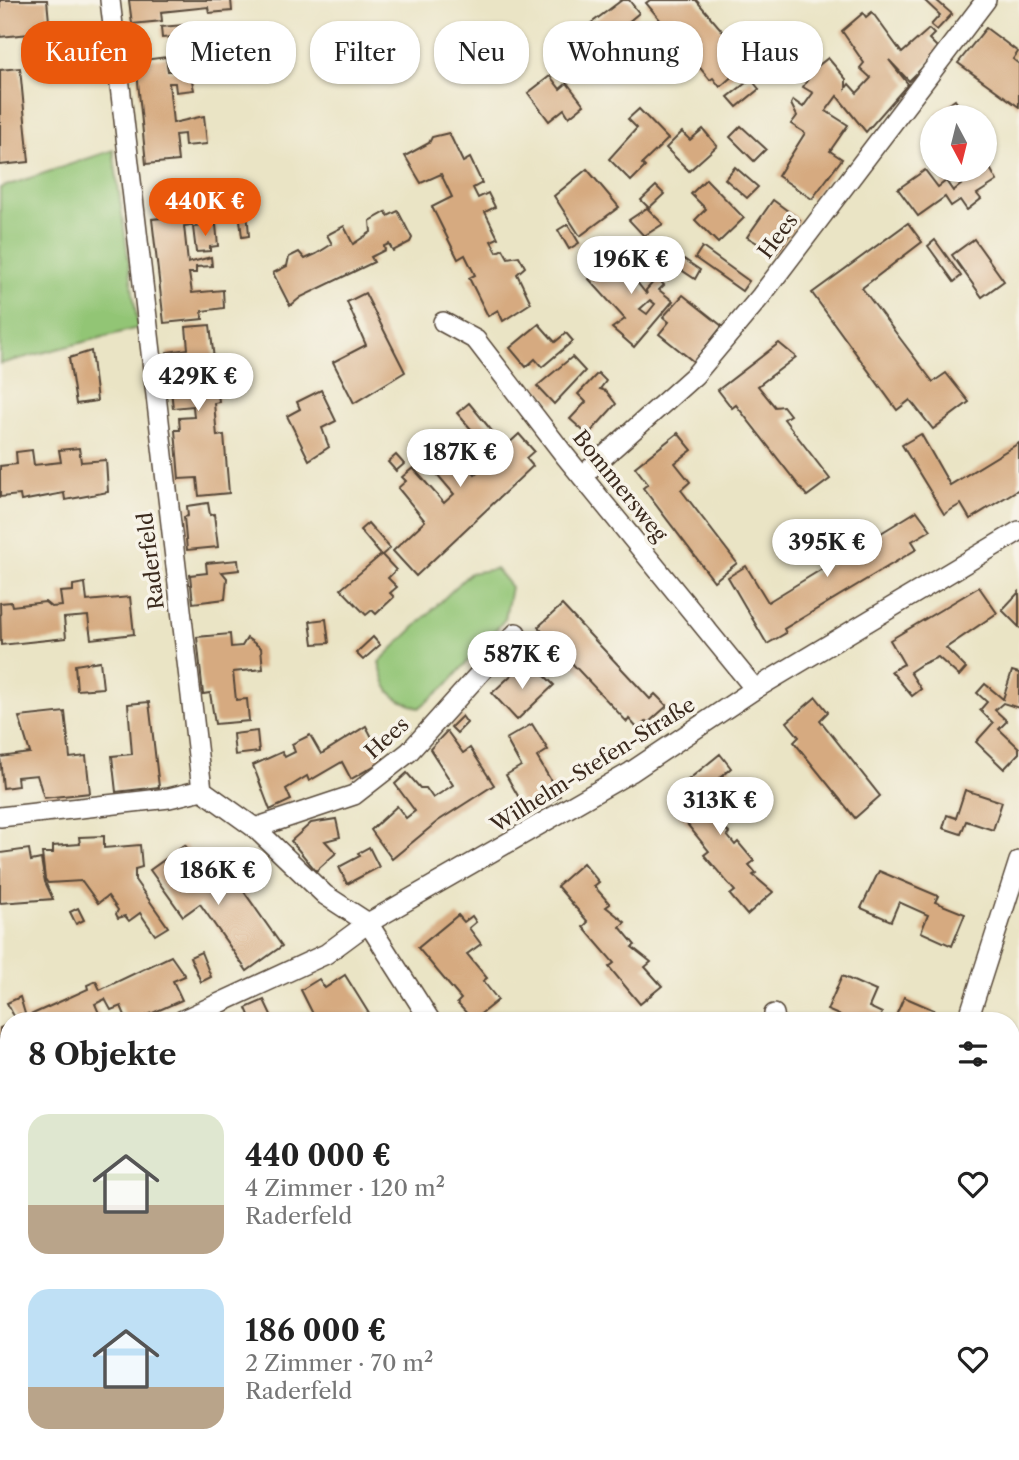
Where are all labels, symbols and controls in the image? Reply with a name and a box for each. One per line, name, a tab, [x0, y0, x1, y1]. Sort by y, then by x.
chip: Kaufen	[21, 21, 152, 84]
chip: Mieten	[166, 21, 296, 84]
chip: Filter	[310, 21, 420, 84]
chip: Neu	[434, 21, 529, 84]
chip: Wohnung	[543, 21, 703, 84]
chip: Haus	[717, 21, 823, 84]
north arrow	[920, 105, 998, 182]
map controls	[920, 105, 997, 182]
pin: 440K €	[148, 178, 262, 238]
text: 440K €	[165, 187, 245, 215]
street label: Hees	[753, 208, 803, 263]
pin: 196K €	[574, 236, 688, 296]
text: 196K €	[593, 245, 669, 273]
pin: 429K €	[141, 354, 255, 413]
text: 429K €	[158, 362, 238, 390]
street label: Bommersweg	[568, 425, 673, 547]
pin: 187K €	[403, 430, 517, 489]
text: 187K €	[423, 438, 497, 466]
street label: Raderfeld	[132, 511, 169, 611]
pin: 395K €	[770, 520, 884, 579]
text: 395K €	[788, 528, 866, 556]
pin: 587K €	[465, 632, 579, 691]
text: 587K €	[483, 640, 561, 668]
street label: Wilhelm-Stefen-Straße	[485, 692, 699, 838]
street label: Hees	[360, 712, 414, 764]
pin: 313K €	[663, 778, 777, 837]
text: 313K €	[683, 786, 757, 814]
pin: 186K €	[161, 848, 275, 907]
text: 186K €	[180, 856, 256, 884]
icon: filters	[954, 1035, 992, 1073]
text: 8 Objekte	[28, 1036, 176, 1073]
text: 440 000 €	[245, 1137, 391, 1174]
icon: home	[84, 1142, 168, 1226]
icon: heart	[954, 1165, 992, 1203]
text: 4 Zimmer · 120 m²	[245, 1174, 445, 1202]
text: Raderfeld	[245, 1202, 352, 1230]
text: 186 000 €	[245, 1312, 386, 1349]
icon: home	[84, 1317, 168, 1401]
icon: heart	[954, 1340, 992, 1378]
text: 2 Zimmer · 70 m²	[245, 1349, 433, 1377]
text: Raderfeld	[245, 1377, 352, 1405]

